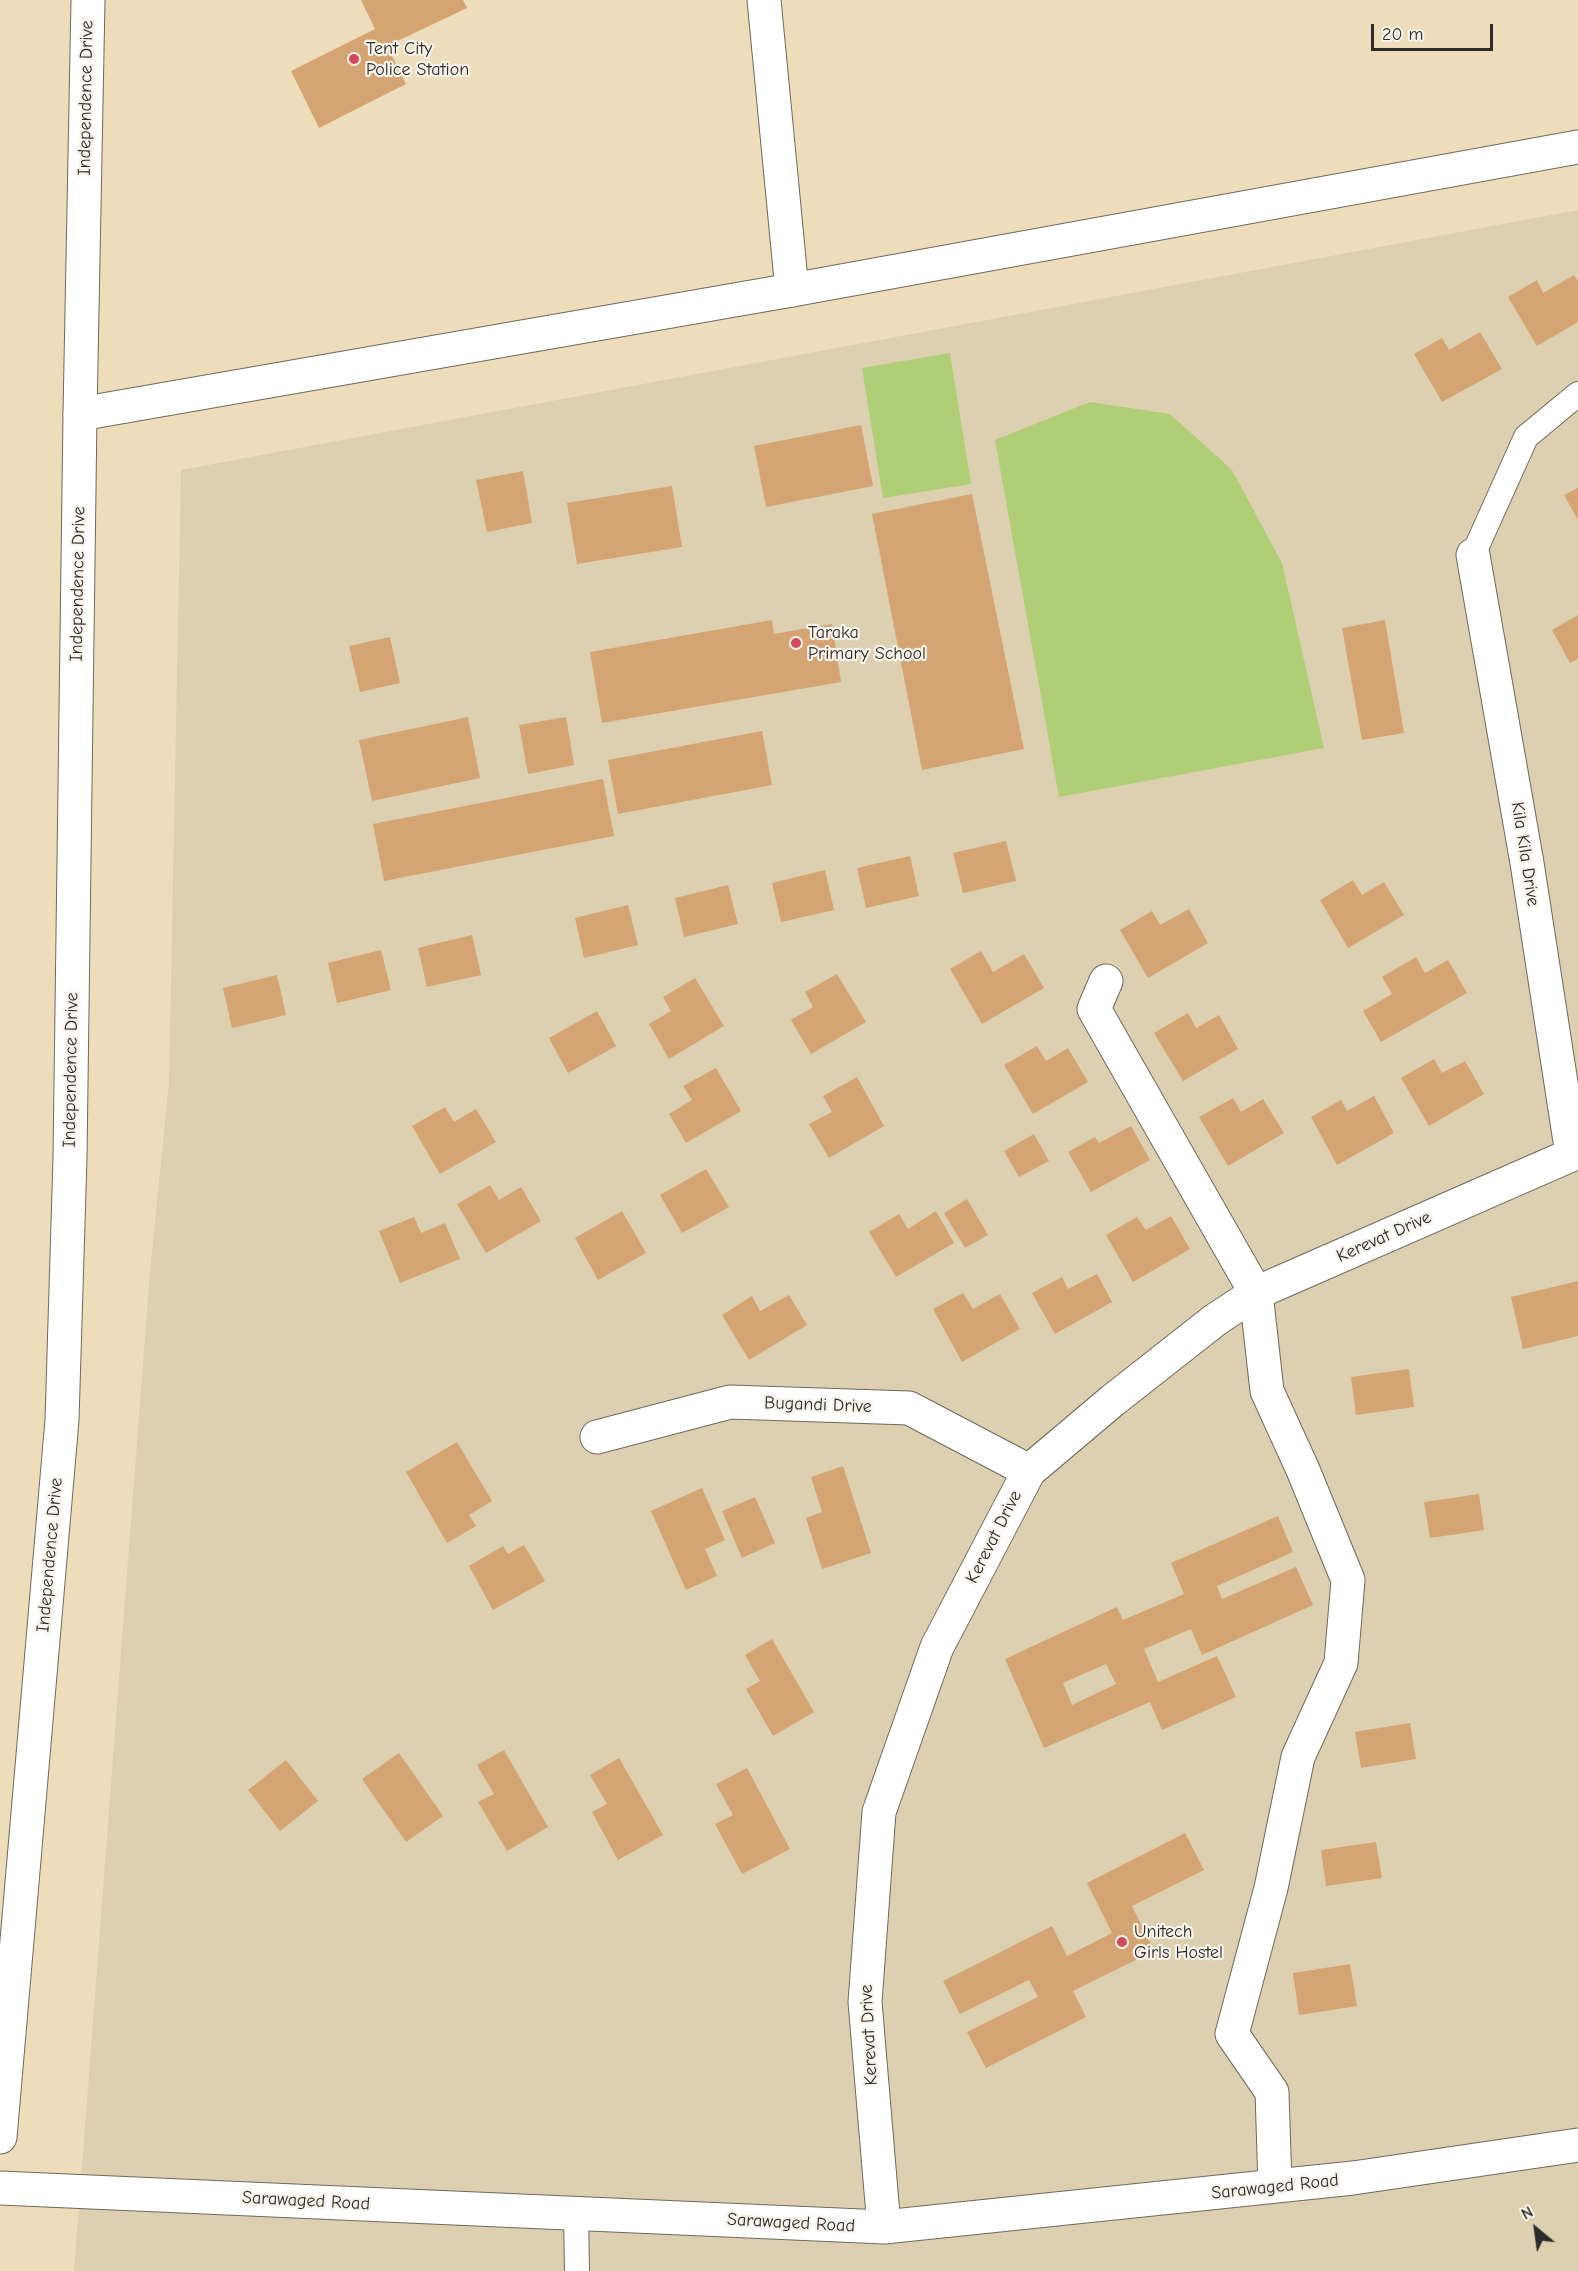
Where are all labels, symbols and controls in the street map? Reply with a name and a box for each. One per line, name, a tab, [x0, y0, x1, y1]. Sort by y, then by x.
scale bar	[1374, 12, 1496, 50]
street label: Independence Drive	[74, 20, 98, 176]
text: 20 m	[1382, 24, 1423, 45]
place label: Tent City Police Station	[366, 38, 469, 80]
marker: Tent City Police Station	[347, 52, 361, 66]
street label: Independence Drive	[66, 506, 90, 662]
place label: Taraka Primary School	[808, 622, 926, 664]
marker: Taraka Primary School	[789, 636, 803, 650]
street label: Kila Kila Drive	[1506, 800, 1544, 908]
street label: Independence Drive	[59, 992, 83, 1148]
street label: Kerevat Drive	[1333, 1207, 1435, 1267]
street label: Bugandi Drive	[764, 1392, 872, 1418]
street label: Independence Drive	[32, 1477, 68, 1633]
street label: Kerevat Drive	[961, 1487, 1027, 1587]
place label: Unitech Girls Hostel	[1134, 1921, 1223, 1964]
marker: Unitech Girls Hostel	[1115, 1935, 1129, 1949]
street label: Kerevat Drive	[856, 1984, 882, 2086]
street label: Sarawaged Road	[1210, 2170, 1340, 2204]
street label: Sarawaged Road	[242, 2187, 370, 2215]
north arrow	[1506, 2199, 1566, 2259]
text: N	[1518, 2203, 1536, 2224]
street label: Sarawaged Road	[727, 2209, 855, 2237]

